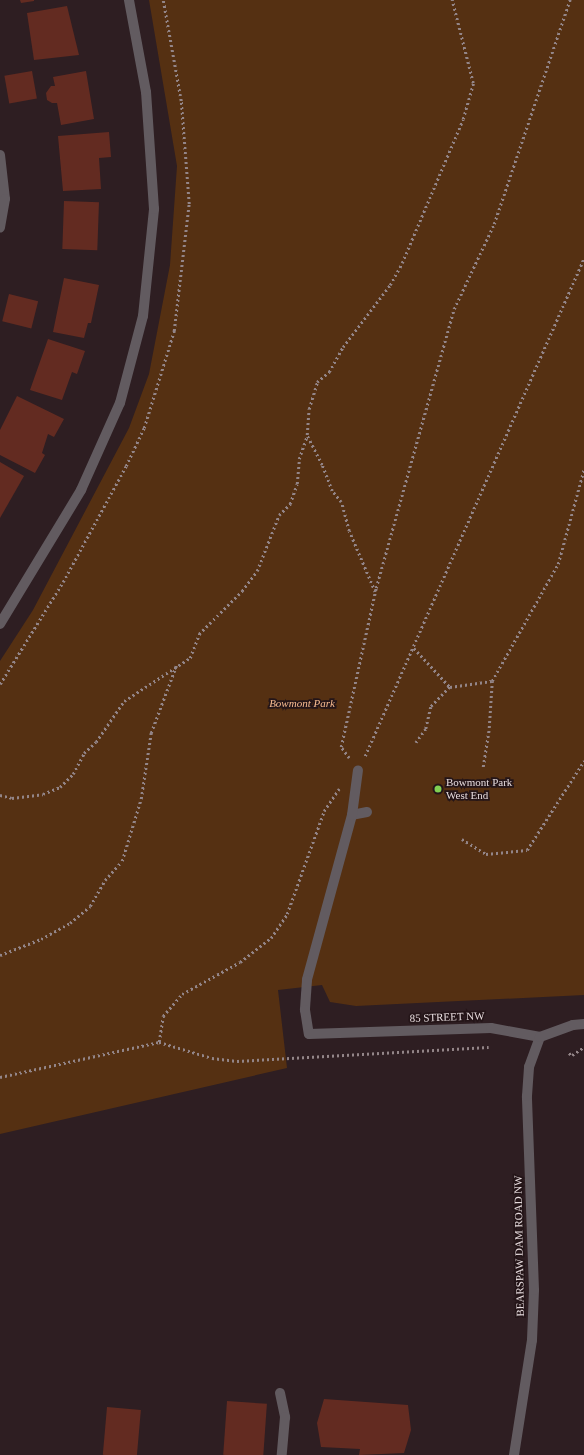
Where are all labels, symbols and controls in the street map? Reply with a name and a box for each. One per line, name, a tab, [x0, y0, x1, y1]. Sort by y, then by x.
park label: Bowmont Park	[269, 696, 335, 710]
place label: Bowmont Park West End	[446, 776, 512, 802]
marker: Bowmont Park West End	[433, 784, 443, 794]
street label: 85 STREET NW	[409, 1009, 485, 1025]
street label: BEARSPAW DAM ROAD NW	[511, 1175, 527, 1317]

